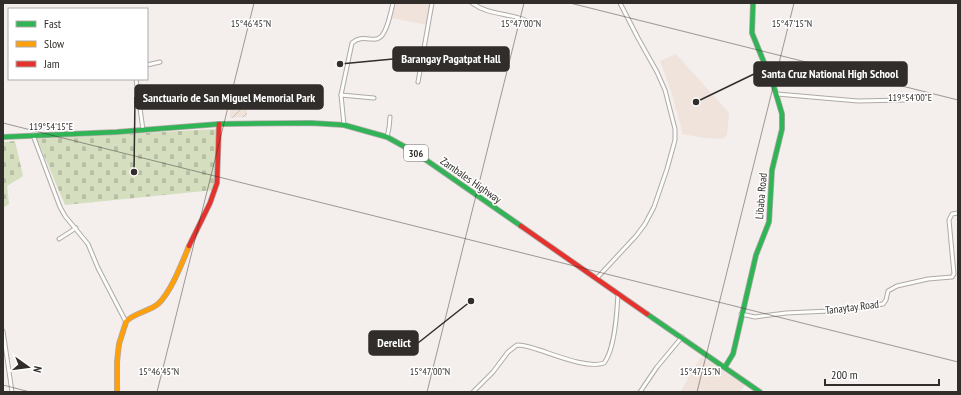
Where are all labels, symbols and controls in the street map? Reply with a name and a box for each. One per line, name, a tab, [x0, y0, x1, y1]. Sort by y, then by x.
legend	[8, 8, 148, 80]
text: Fast	[44, 16, 62, 31]
text: 15°46'45"N	[231, 17, 271, 30]
text: 15°47'00"N	[501, 17, 541, 30]
text: 15°47'15"N	[772, 17, 812, 30]
text: Slow	[44, 36, 65, 51]
callout: Barangay Pagatpat Hall	[393, 47, 509, 71]
text: Barangay Pagatpat Hall	[401, 51, 501, 66]
text: Jam	[43, 56, 60, 71]
callout: Santa Cruz National High School	[754, 62, 907, 86]
text: Santa Cruz National High School	[762, 66, 898, 81]
callout: Sanctuario de San Miguel Memorial Park	[135, 85, 323, 109]
text: Sanctuario de San Miguel Memorial Park	[143, 90, 315, 105]
text: 119°54'00"E	[888, 91, 932, 104]
text: 119°54'15"E	[29, 120, 73, 133]
road number: 306	[404, 145, 428, 161]
street label: Zambales Highway	[438, 154, 505, 207]
street label: Libaba Road	[752, 172, 770, 220]
street label: Tanaytay Road	[824, 297, 880, 317]
callout: Derelict	[369, 331, 418, 355]
text: Derelict	[377, 335, 411, 350]
north arrow	[8, 347, 48, 387]
scale bar	[825, 361, 939, 387]
text: N	[30, 365, 45, 374]
text: 15°46'45"N	[139, 365, 179, 378]
text: 15°47'00"N	[410, 365, 450, 378]
text: 15°47'15"N	[680, 365, 720, 378]
text: 200 m	[831, 367, 858, 382]

